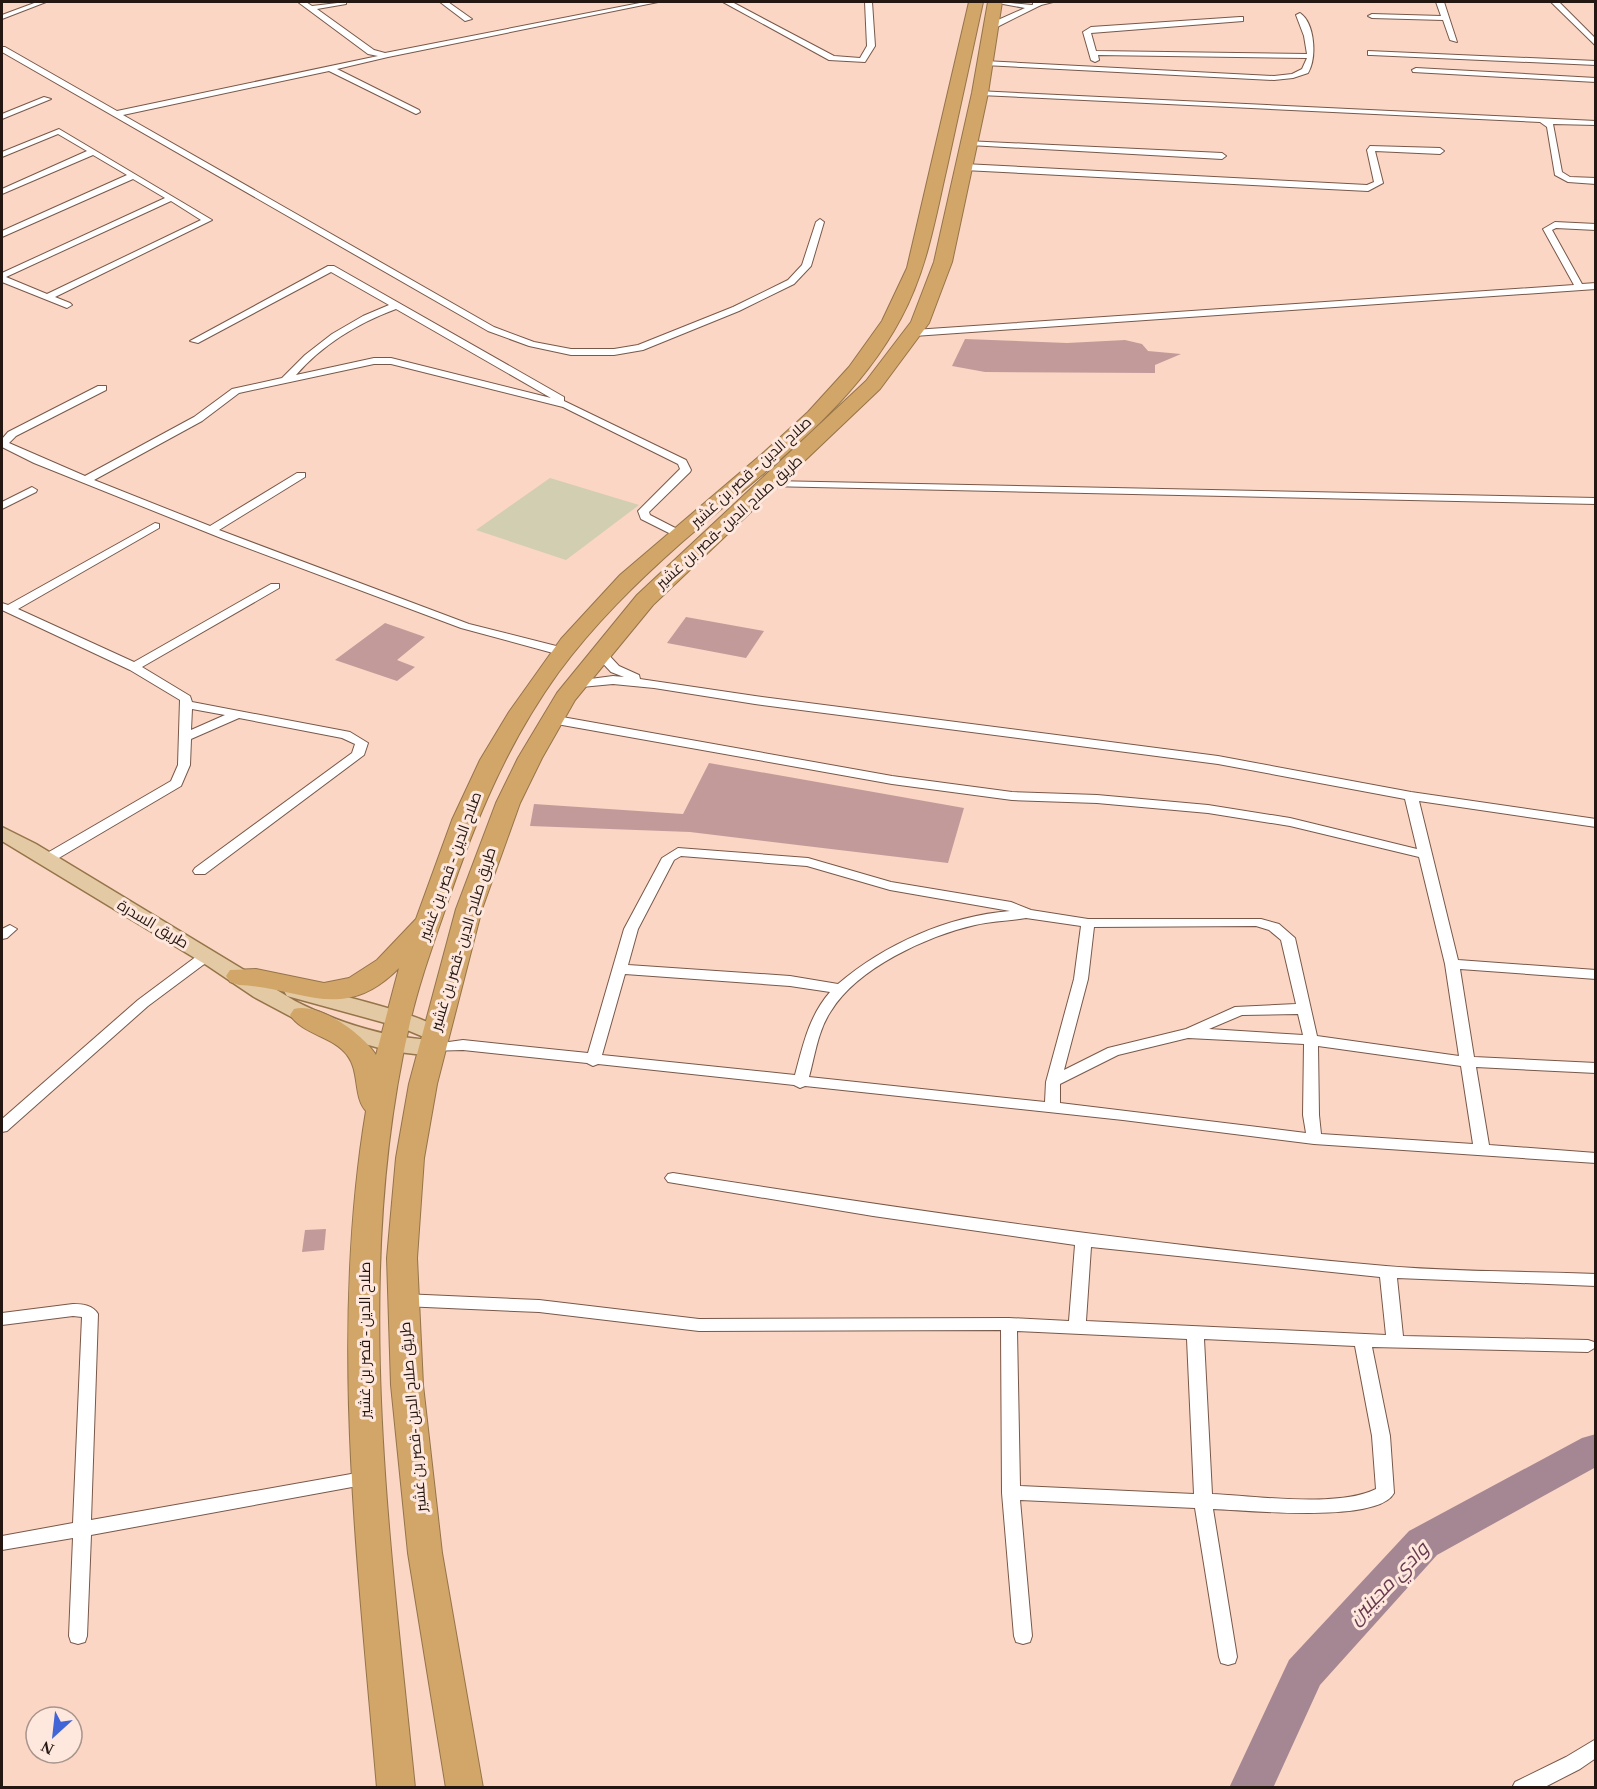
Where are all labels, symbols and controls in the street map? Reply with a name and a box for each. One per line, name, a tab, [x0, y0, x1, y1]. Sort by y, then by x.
street label: صلاح الدين - قصر بن غشير	[687, 414, 817, 533]
street label: طريق صلاح الدين -قصر بن غشير	[652, 452, 807, 595]
street label: صلاح الدين - قصر بن غشير	[415, 790, 487, 944]
street label: طريق صلاح الدين -قصر بن غشير	[427, 845, 501, 1034]
street label: طريق السدرة	[114, 897, 191, 953]
street label: صلاح الدين - قصر بن غشير	[357, 1262, 376, 1419]
street label: طريق صلاح الدين -قصر بن غشير	[397, 1321, 432, 1514]
water label: وادي مجينين	[1343, 1537, 1437, 1632]
north arrow	[24, 1705, 84, 1765]
text: N	[38, 1738, 56, 1758]

